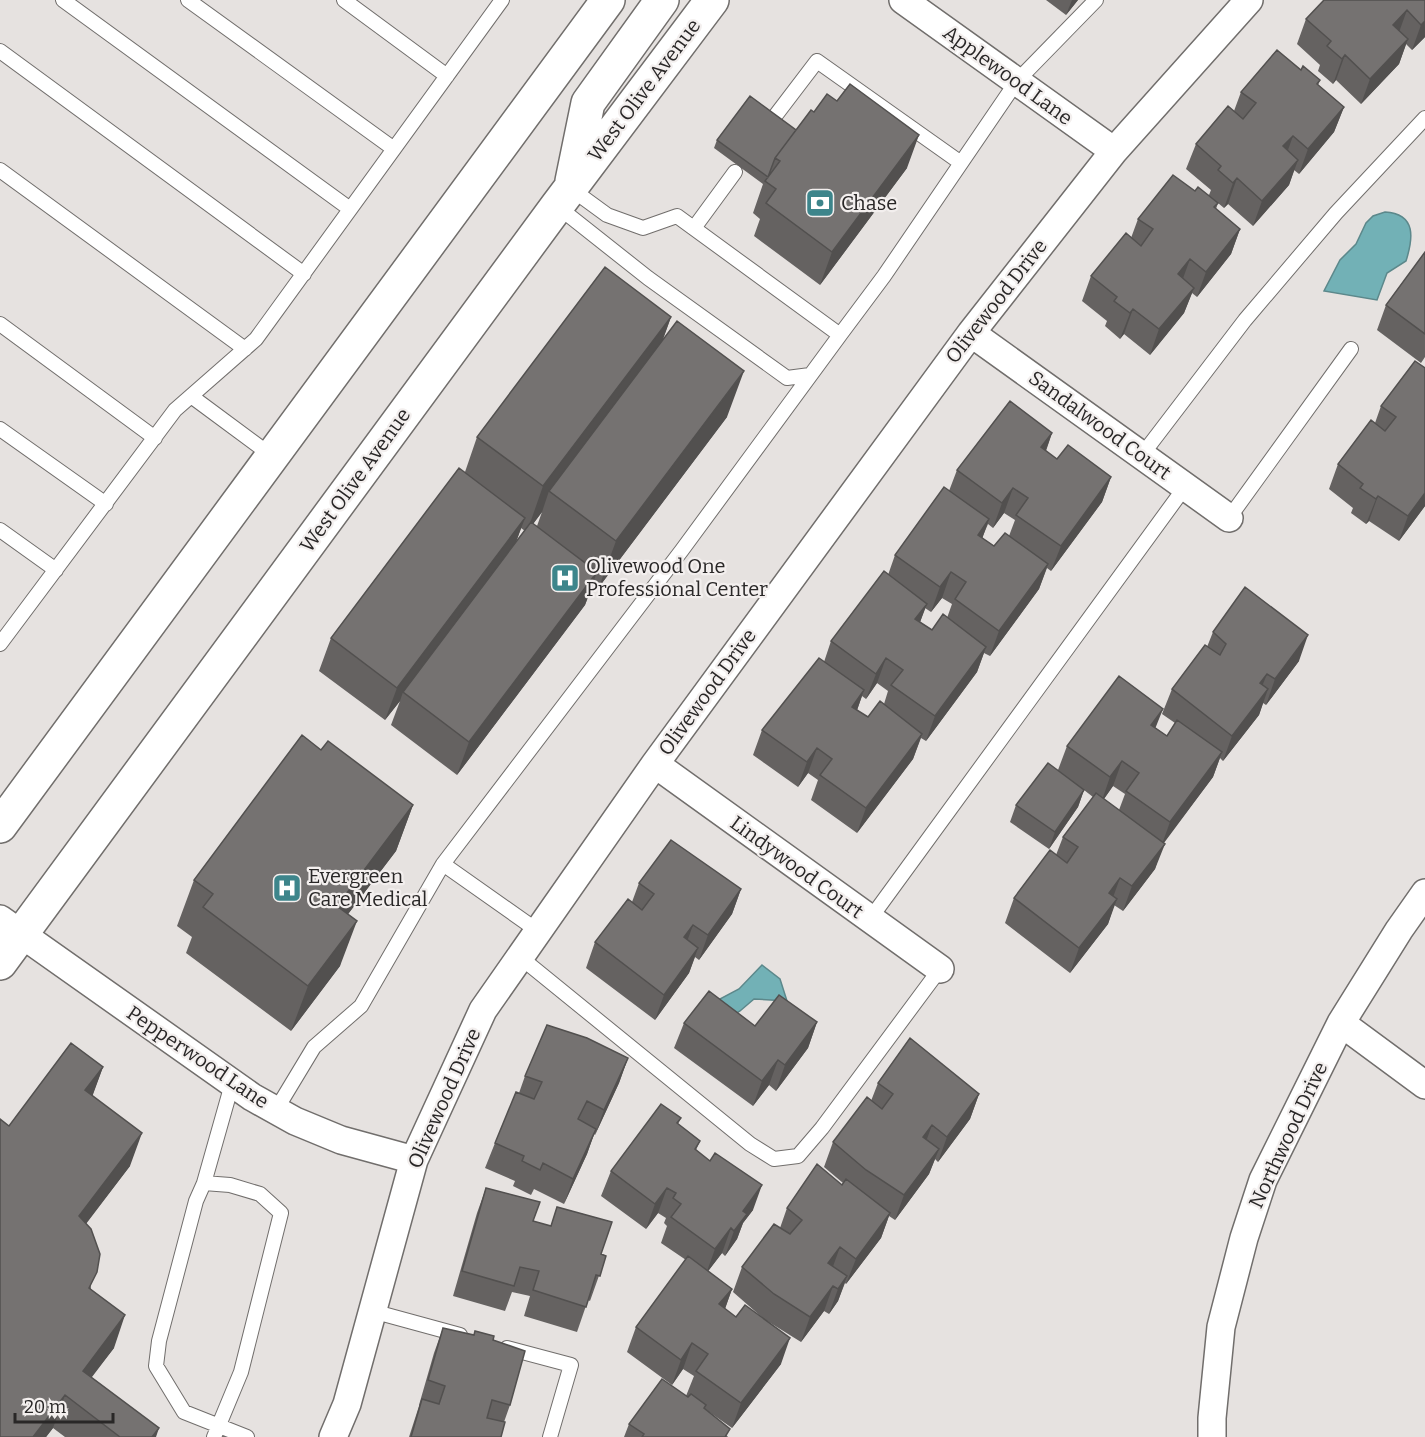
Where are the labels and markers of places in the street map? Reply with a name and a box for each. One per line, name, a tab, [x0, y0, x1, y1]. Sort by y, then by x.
bank icon: Chase	[804, 187, 836, 219]
place label: Chase	[841, 191, 897, 215]
place label: Olivewood One Professional Center	[586, 554, 768, 601]
hospital icon: Olivewood One Professional Center	[549, 562, 581, 594]
place label: Evergreen Care Medical	[308, 864, 428, 911]
hospital icon: Evergreen Care Medical	[271, 872, 303, 904]

